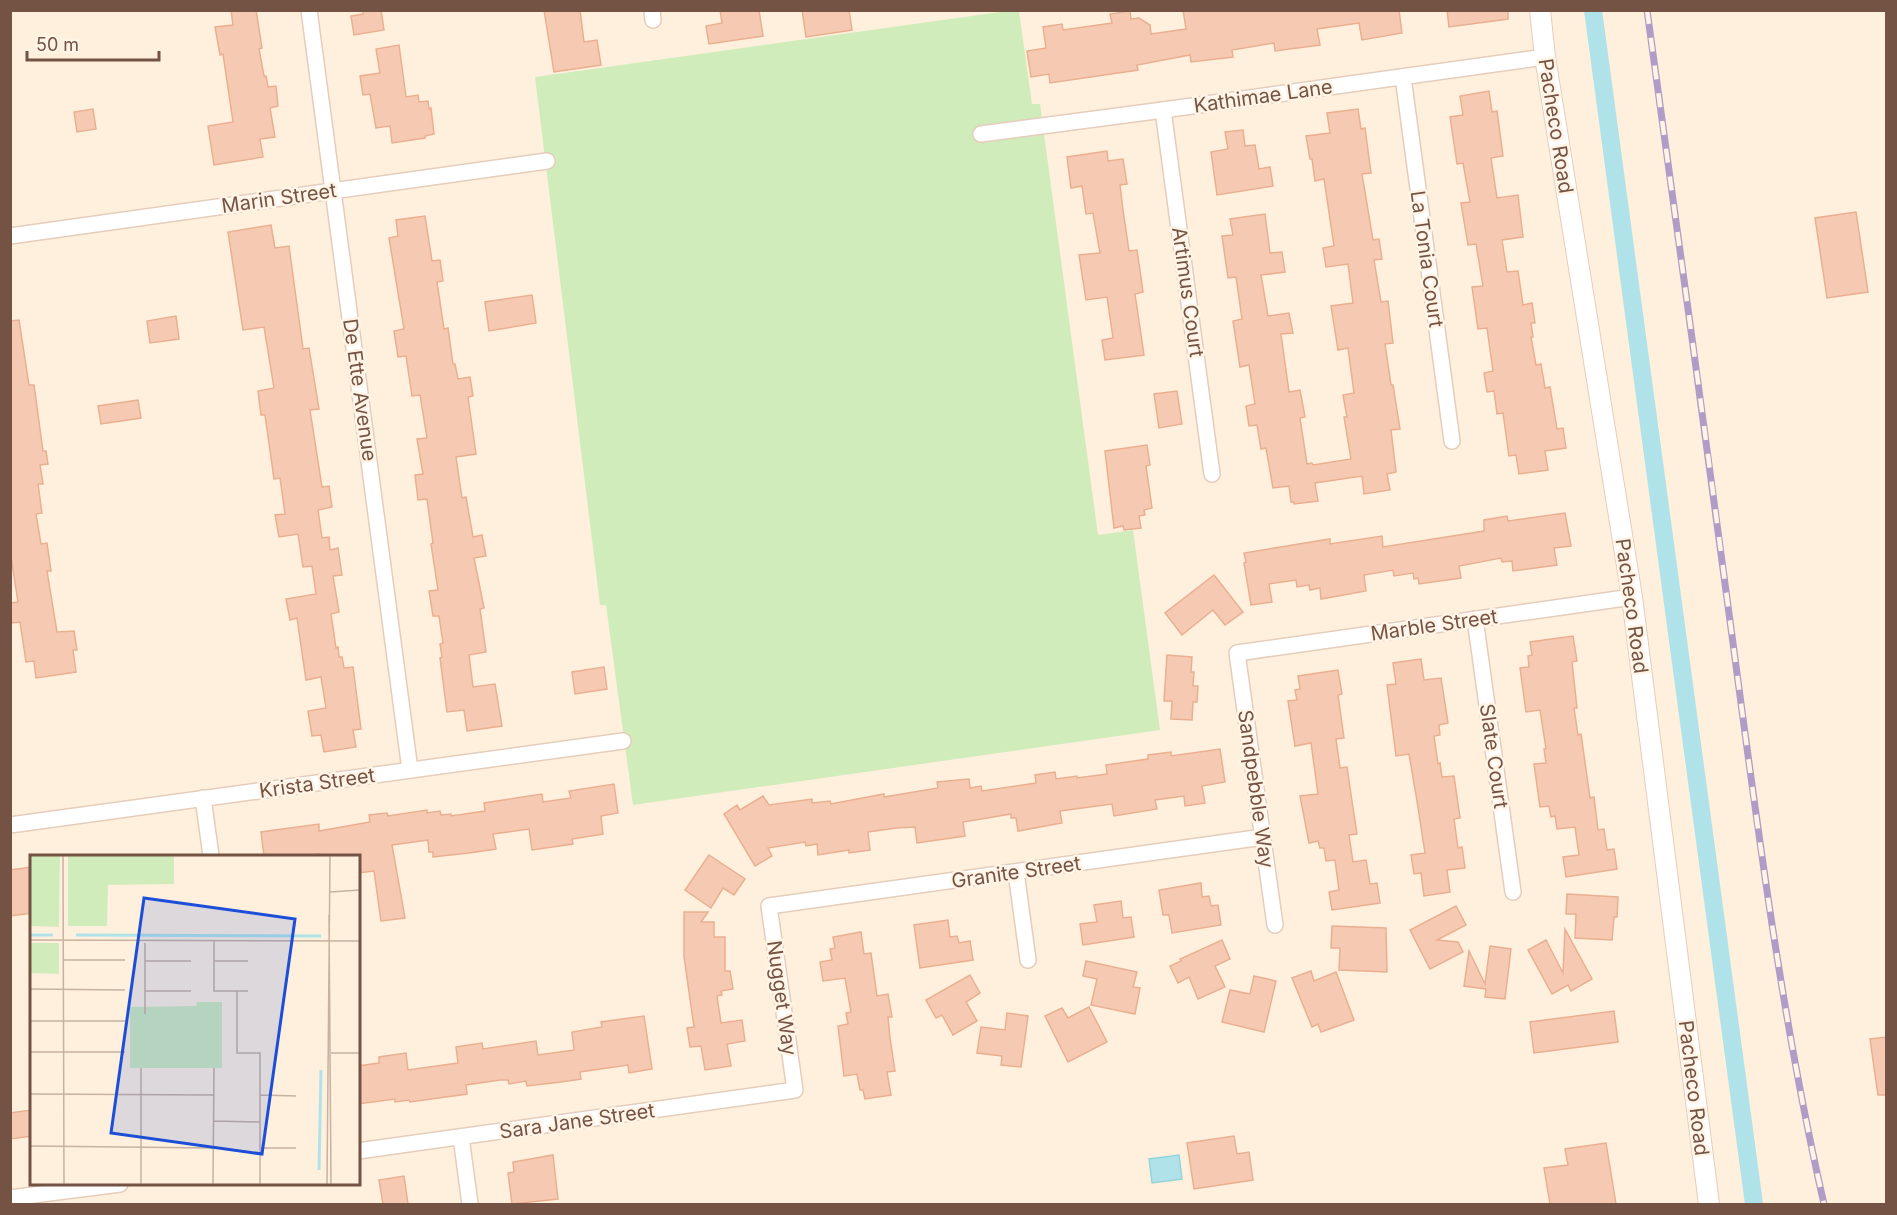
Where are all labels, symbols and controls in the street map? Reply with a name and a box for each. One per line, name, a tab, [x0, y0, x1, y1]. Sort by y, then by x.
scale bar	[27, 24, 159, 62]
text: 50 m	[36, 34, 79, 55]
street label: Pacheco Road	[1533, 57, 1579, 195]
street label: Kathimae Lane	[1192, 74, 1334, 118]
street label: Marin Street	[220, 178, 338, 218]
street label: La Tonia Court	[1406, 189, 1449, 329]
street label: Artimus Court	[1167, 225, 1209, 359]
street label: De Ette Avenue	[338, 317, 382, 463]
street label: Pacheco Road	[1611, 537, 1653, 675]
street label: Marble Street	[1369, 604, 1499, 646]
street label: Slate Court	[1475, 702, 1513, 810]
street label: Sandpebble Way	[1233, 708, 1279, 870]
street label: Krista Street	[258, 763, 377, 803]
street label: Granite Street	[950, 851, 1083, 893]
inset map	[30, 855, 360, 1185]
street label: Nugget Way	[762, 939, 802, 1057]
street label: Pacheco Road	[1674, 1019, 1714, 1157]
street label: Sara Jane Street	[498, 1098, 657, 1144]

